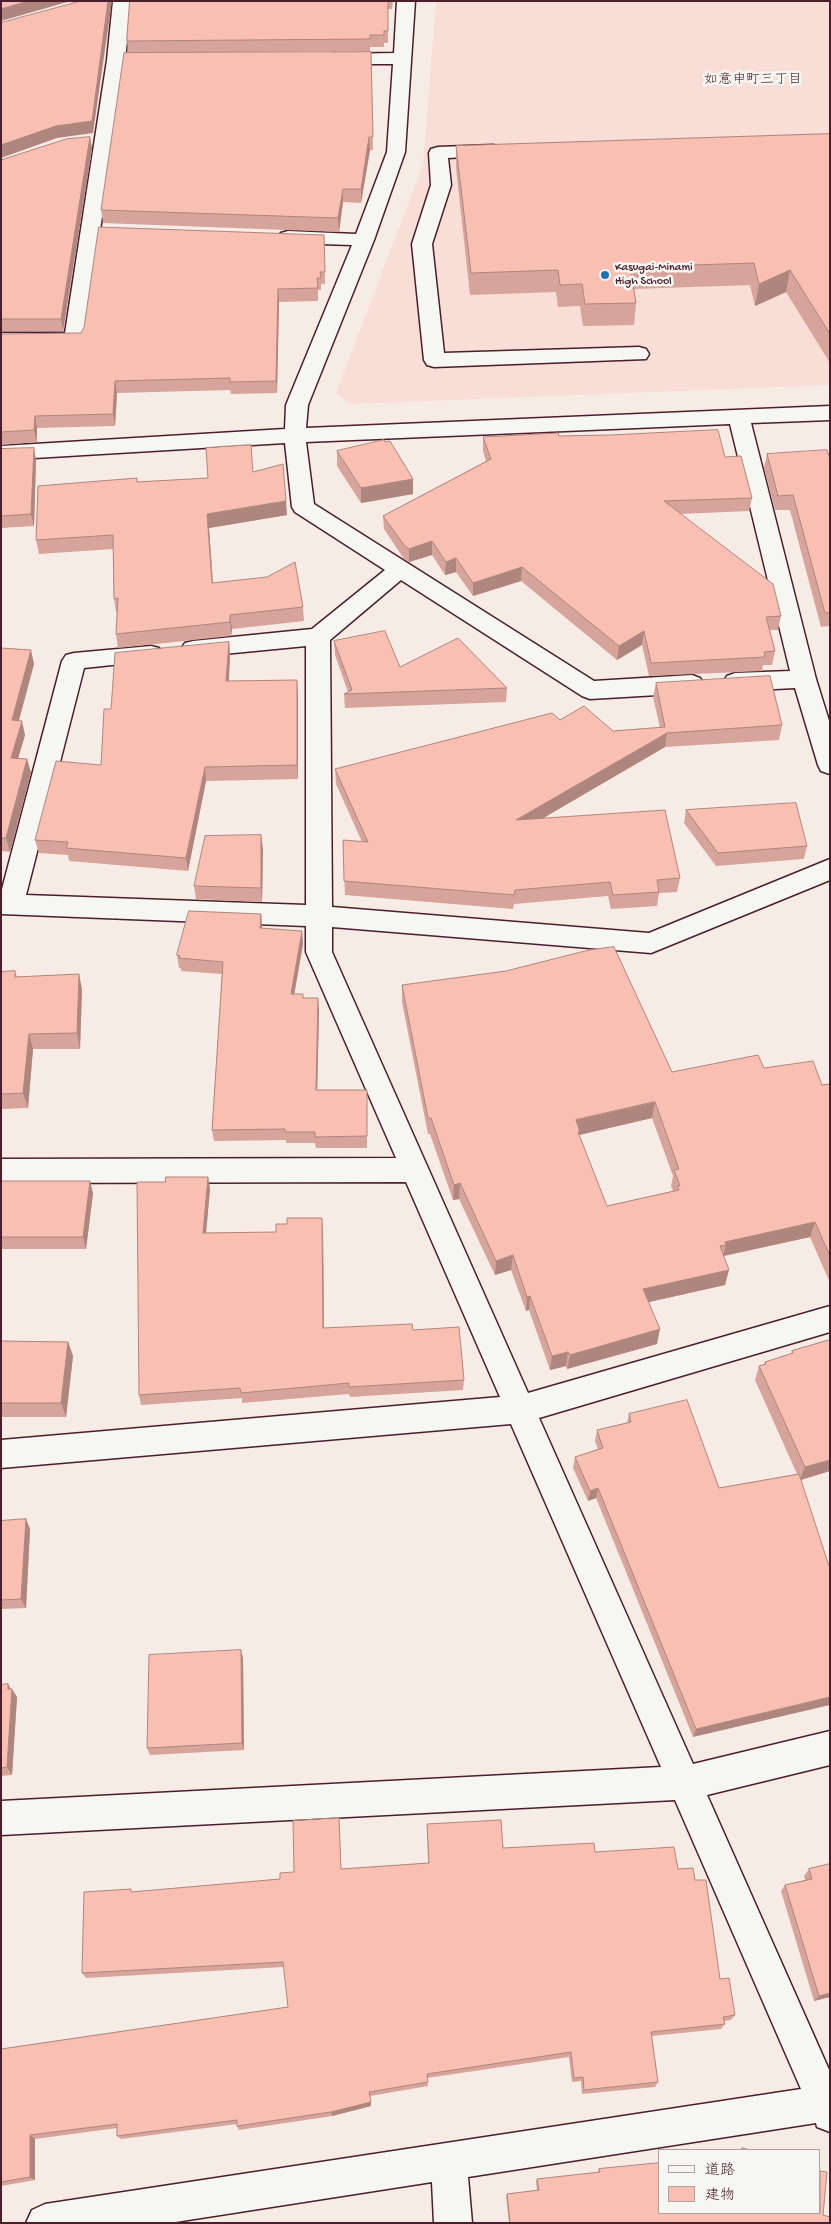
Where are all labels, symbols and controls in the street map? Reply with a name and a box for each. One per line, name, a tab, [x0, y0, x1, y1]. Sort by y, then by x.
district label: 如意申町三丁目	[704, 73, 802, 89]
place label: Kasugai-Minami High School	[615, 261, 693, 289]
marker: Kasugai-Minami High School	[599, 269, 611, 281]
legend	[658, 2149, 821, 2214]
text: 道路	[705, 2162, 735, 2180]
text: 建物	[705, 2187, 735, 2205]

